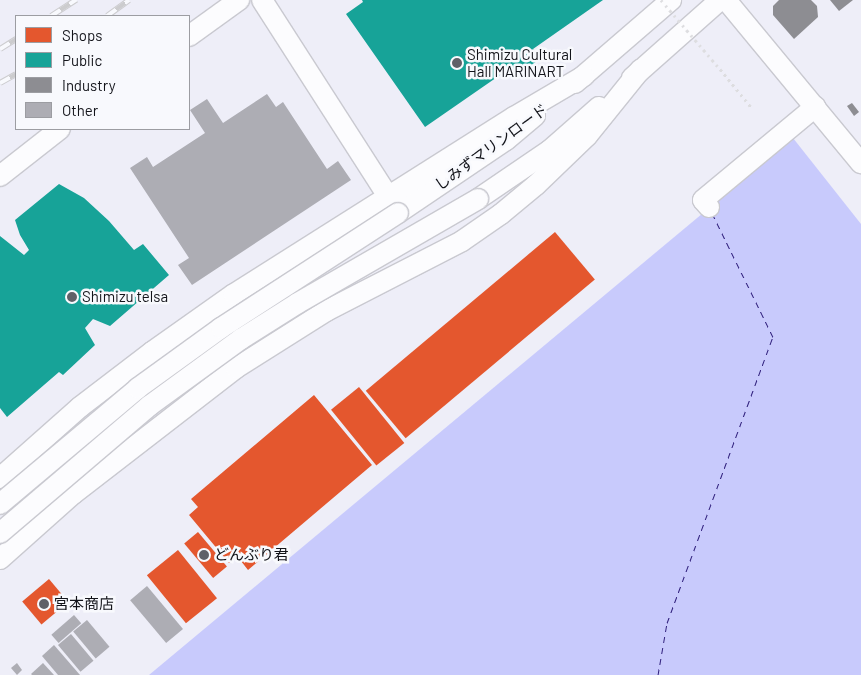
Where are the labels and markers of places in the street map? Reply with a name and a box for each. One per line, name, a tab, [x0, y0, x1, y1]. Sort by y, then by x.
place label: Shimizu Cultural Hall MARINART	[467, 45, 572, 80]
marker: Shimizu Cultural Hall MARINART	[451, 57, 463, 69]
place label: Shimizu telsa	[82, 288, 168, 306]
marker: Shimizu telsa	[66, 291, 78, 303]
place label: どんぶり君	[214, 546, 289, 564]
marker: どんぶり君	[198, 549, 210, 561]
place label: 宮本商店	[54, 595, 114, 613]
marker: 宮本商店	[38, 598, 50, 610]

